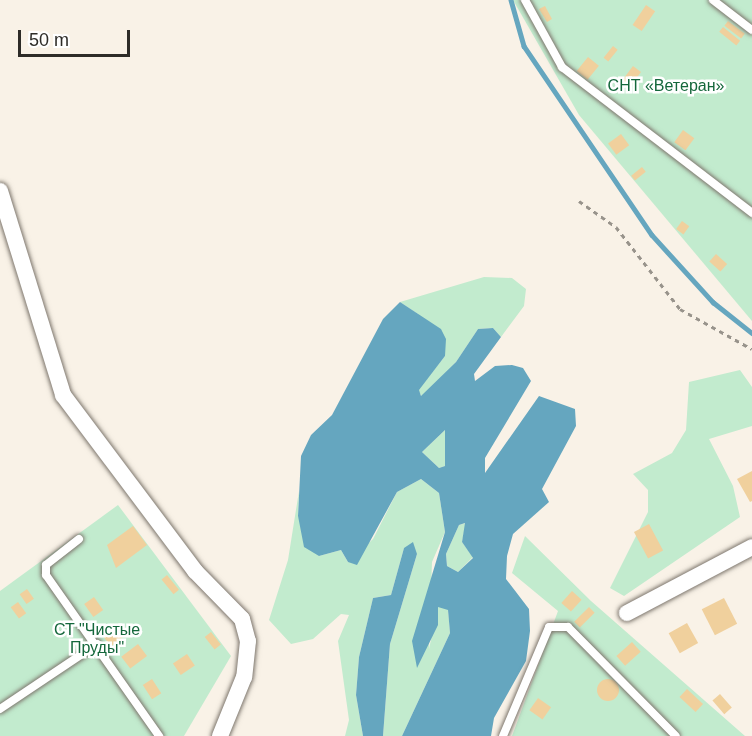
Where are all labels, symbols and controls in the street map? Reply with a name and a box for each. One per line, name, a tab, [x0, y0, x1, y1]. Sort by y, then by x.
scale bar	[21, 18, 134, 56]
text: 50 m	[29, 30, 69, 50]
park label: СНТ «Ветеран»	[608, 76, 724, 96]
park label: СТ "Чистые Пруды"	[54, 620, 140, 658]

